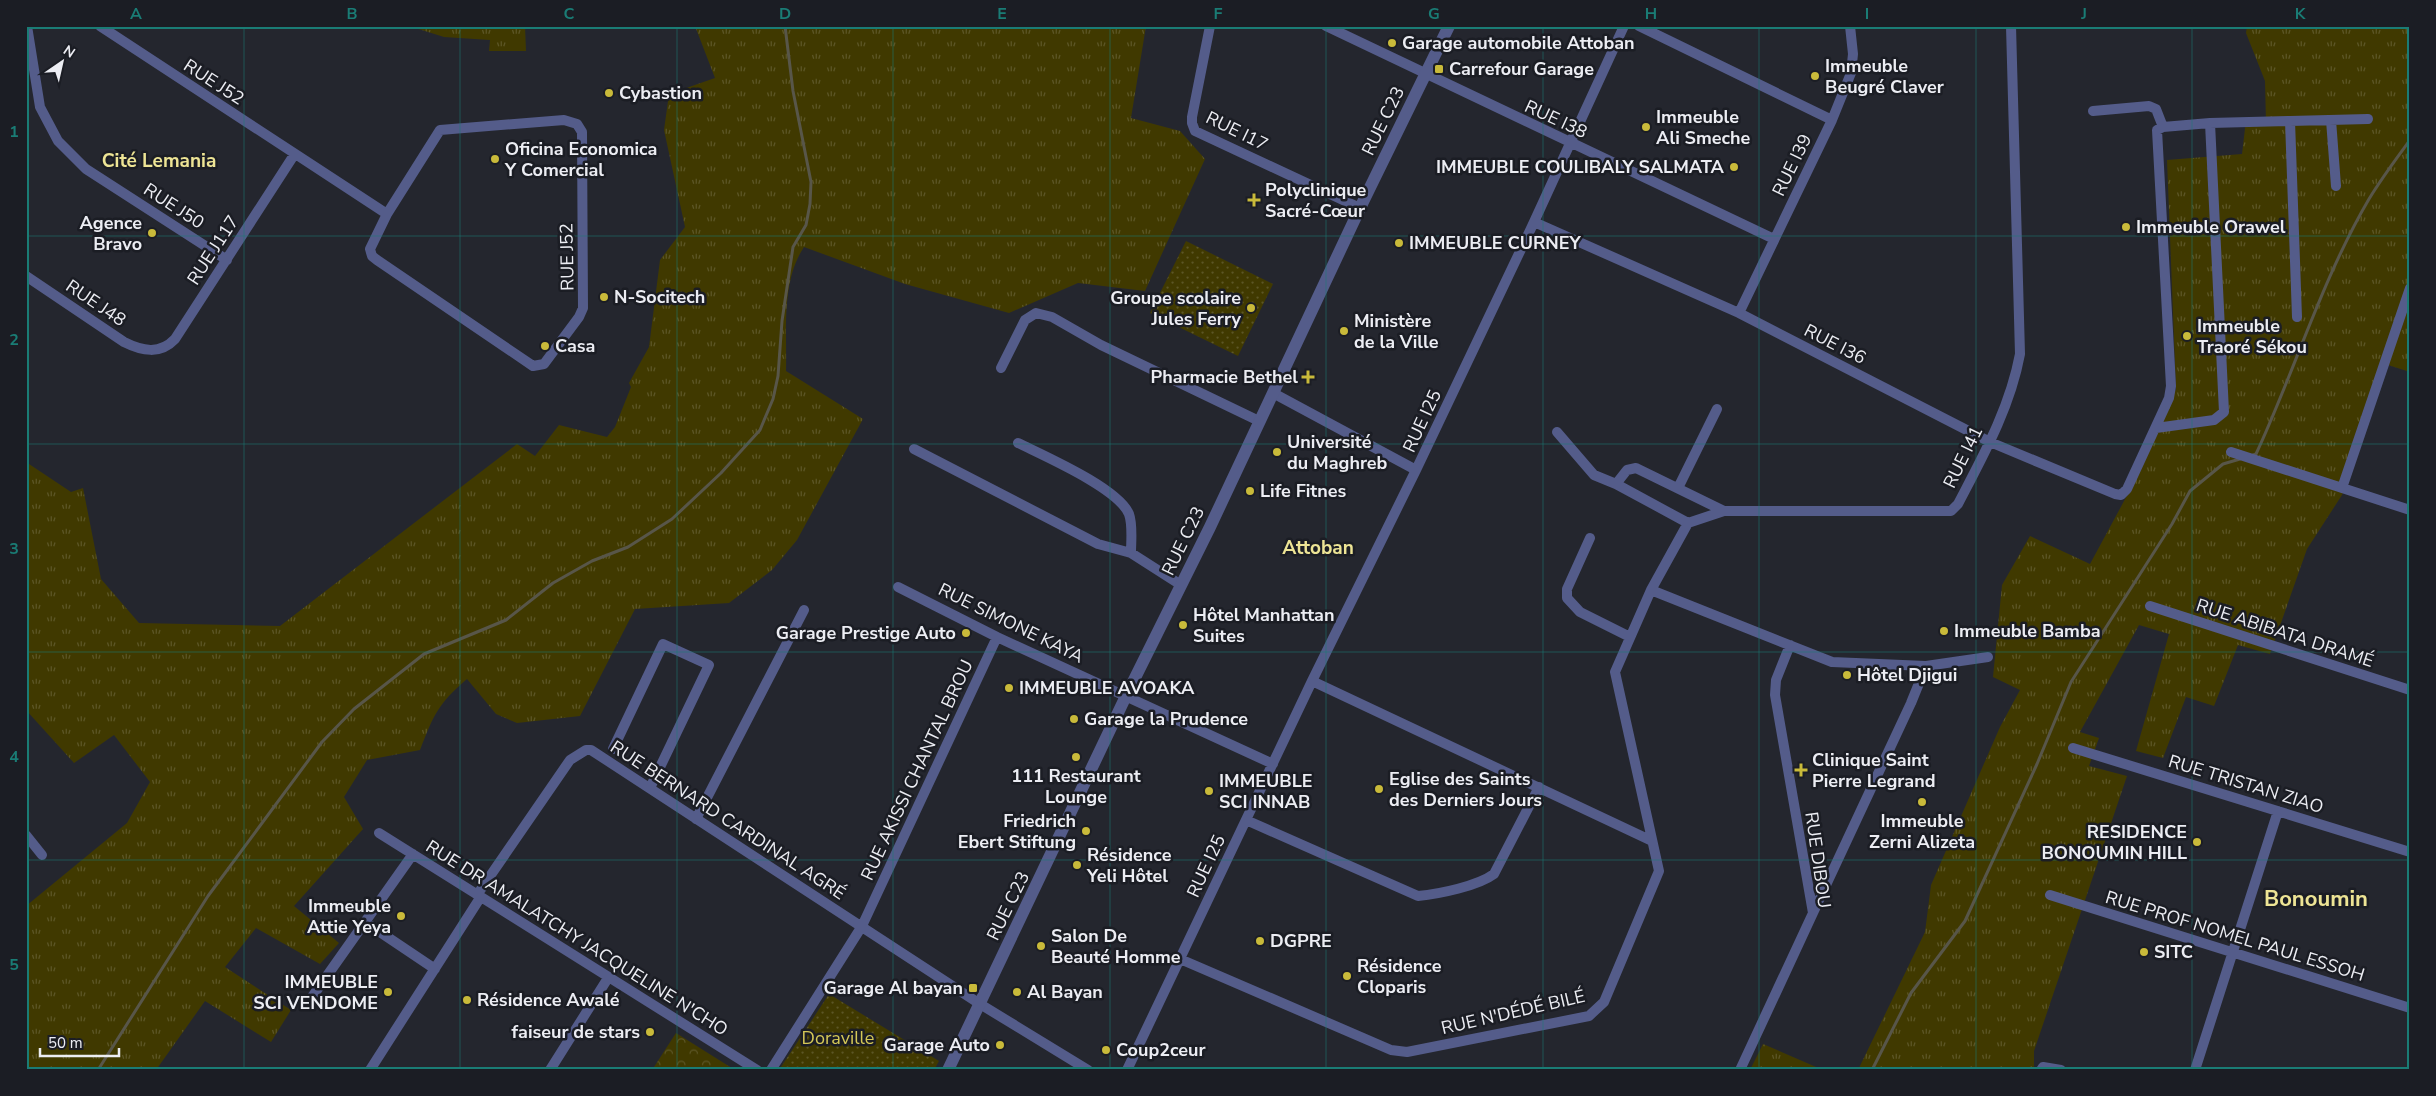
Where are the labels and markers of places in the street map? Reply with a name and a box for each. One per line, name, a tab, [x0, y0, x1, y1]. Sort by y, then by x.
place label: Garage automobile Attoban	[1402, 31, 1635, 55]
marker: Garage automobile Attoban	[1386, 37, 1398, 49]
place label: Immeuble Beugré Claver	[1825, 54, 1944, 99]
place label: Carrefour Garage	[1449, 57, 1594, 81]
marker: Carrefour Garage	[1433, 63, 1445, 75]
marker: Immeuble Beugré Claver	[1809, 70, 1821, 82]
place label: Cybastion	[619, 81, 702, 105]
marker: Cybastion	[603, 87, 615, 99]
place label: Immeuble Ali Smeche	[1656, 105, 1751, 150]
marker: Immeuble Ali Smeche	[1640, 121, 1652, 133]
place label: Oficina Economica Y Comercial	[504, 137, 657, 182]
marker: Oficina Economica Y Comercial	[489, 153, 501, 165]
place label: IMMEUBLE COULIBALY SALMATA	[1436, 155, 1725, 179]
marker: IMMEUBLE COULIBALY SALMATA	[1728, 161, 1740, 173]
place label: Polyclinique Sacré-Cœur	[1265, 178, 1367, 223]
marker: Polyclinique Sacré-Cœur	[1247, 193, 1261, 207]
place label: Agence Bravo	[79, 211, 142, 256]
place label: Immeuble Orawel	[2136, 215, 2286, 239]
marker: Immeuble Orawel	[2120, 221, 2132, 233]
marker: Agence Bravo	[146, 227, 158, 239]
place label: IMMEUBLE CURNEY	[1409, 231, 1581, 255]
marker: IMMEUBLE CURNEY	[1393, 237, 1405, 249]
place label: N-Socitech	[614, 285, 705, 309]
place label: Groupe scolaire Jules Ferry	[1110, 286, 1242, 331]
marker: N-Socitech	[598, 291, 610, 303]
marker: Groupe scolaire Jules Ferry	[1245, 302, 1257, 314]
place label: Ministère de la Ville	[1354, 309, 1439, 354]
place label: Immeuble Traoré Sékou	[2197, 314, 2307, 359]
marker: Ministère de la Ville	[1338, 325, 1350, 337]
marker: Immeuble Traoré Sékou	[2181, 330, 2193, 342]
place label: Casa	[555, 334, 595, 358]
marker: Casa	[539, 340, 551, 352]
place label: Pharmacie Bethel	[1150, 365, 1298, 389]
marker: Pharmacie Bethel	[1302, 371, 1314, 383]
place label: Université du Maghreb	[1287, 430, 1388, 475]
marker: Université du Maghreb	[1271, 446, 1283, 458]
place label: Life Fitnes	[1260, 479, 1347, 503]
marker: Life Fitnes	[1244, 485, 1256, 497]
place label: Hôtel Manhattan Suites	[1193, 603, 1334, 648]
marker: Hôtel Manhattan Suites	[1177, 619, 1189, 631]
place label: Immeuble Bamba	[1954, 619, 2101, 643]
place label: Garage Prestige Auto	[776, 621, 956, 645]
marker: Immeuble Bamba	[1938, 625, 1950, 637]
marker: Garage Prestige Auto	[960, 627, 972, 639]
place label: Hôtel Djigui	[1857, 663, 1957, 687]
marker: Hôtel Djigui	[1841, 669, 1853, 681]
place label: IMMEUBLE AVOAKA	[1019, 676, 1195, 700]
marker: IMMEUBLE AVOAKA	[1003, 682, 1015, 694]
place label: Garage la Prudence	[1084, 707, 1248, 731]
marker: Garage la Prudence	[1068, 713, 1080, 725]
place label: Clinique Saint Pierre Legrand	[1812, 748, 1935, 793]
marker: 111 Restaurant Lounge	[1070, 751, 1082, 763]
marker: Clinique Saint Pierre Legrand	[1794, 763, 1808, 777]
place label: 111 Restaurant Lounge	[1011, 764, 1141, 809]
place label: Eglise des Saints des Derniers Jours	[1389, 767, 1542, 812]
place label: IMMEUBLE SCI INNAB	[1219, 769, 1313, 814]
marker: Eglise des Saints des Derniers Jours	[1373, 783, 1385, 795]
marker: IMMEUBLE SCI INNAB	[1203, 785, 1215, 797]
marker: Immeuble Zerni Alizeta	[1916, 796, 1928, 808]
place label: Friedrich Ebert Stiftung	[958, 809, 1076, 854]
place label: Immeuble Zerni Alizeta	[1869, 809, 1975, 854]
place label: RESIDENCE BONOUMIN HILL	[2041, 820, 2187, 865]
marker: Friedrich Ebert Stiftung	[1080, 825, 1092, 837]
marker: RESIDENCE BONOUMIN HILL	[2191, 836, 2203, 848]
place label: Résidence Yeli Hôtel	[1086, 843, 1172, 888]
marker: Résidence Yeli Hôtel	[1071, 859, 1083, 871]
place label: Immeuble Attie Yeya	[307, 894, 391, 939]
marker: Immeuble Attie Yeya	[395, 910, 407, 922]
place label: Salon De Beauté Homme	[1051, 924, 1181, 969]
place label: DGPRE	[1270, 929, 1332, 953]
marker: DGPRE	[1254, 935, 1266, 947]
marker: Salon De Beauté Homme	[1035, 940, 1047, 952]
place label: SITC	[2154, 940, 2193, 964]
marker: SITC	[2138, 946, 2150, 958]
place label: Résidence Cloparis	[1357, 954, 1442, 999]
place label: IMMEUBLE SCI VENDOME	[253, 970, 378, 1015]
marker: Résidence Cloparis	[1341, 970, 1353, 982]
place label: Garage Al bayan	[823, 976, 963, 1000]
place label: Al Bayan	[1027, 980, 1103, 1004]
marker: Garage Al bayan	[967, 982, 979, 994]
marker: IMMEUBLE SCI VENDOME	[382, 986, 394, 998]
marker: Al Bayan	[1011, 986, 1023, 998]
place label: Résidence Awalé	[477, 988, 620, 1012]
marker: Résidence Awalé	[461, 994, 473, 1006]
place label: faiseur de stars	[512, 1020, 640, 1044]
marker: faiseur de stars	[644, 1026, 656, 1038]
place label: Garage Auto	[884, 1033, 990, 1057]
place label: Coup2ceur	[1116, 1038, 1206, 1062]
marker: Garage Auto	[994, 1039, 1006, 1051]
marker: Coup2ceur	[1100, 1044, 1112, 1056]

